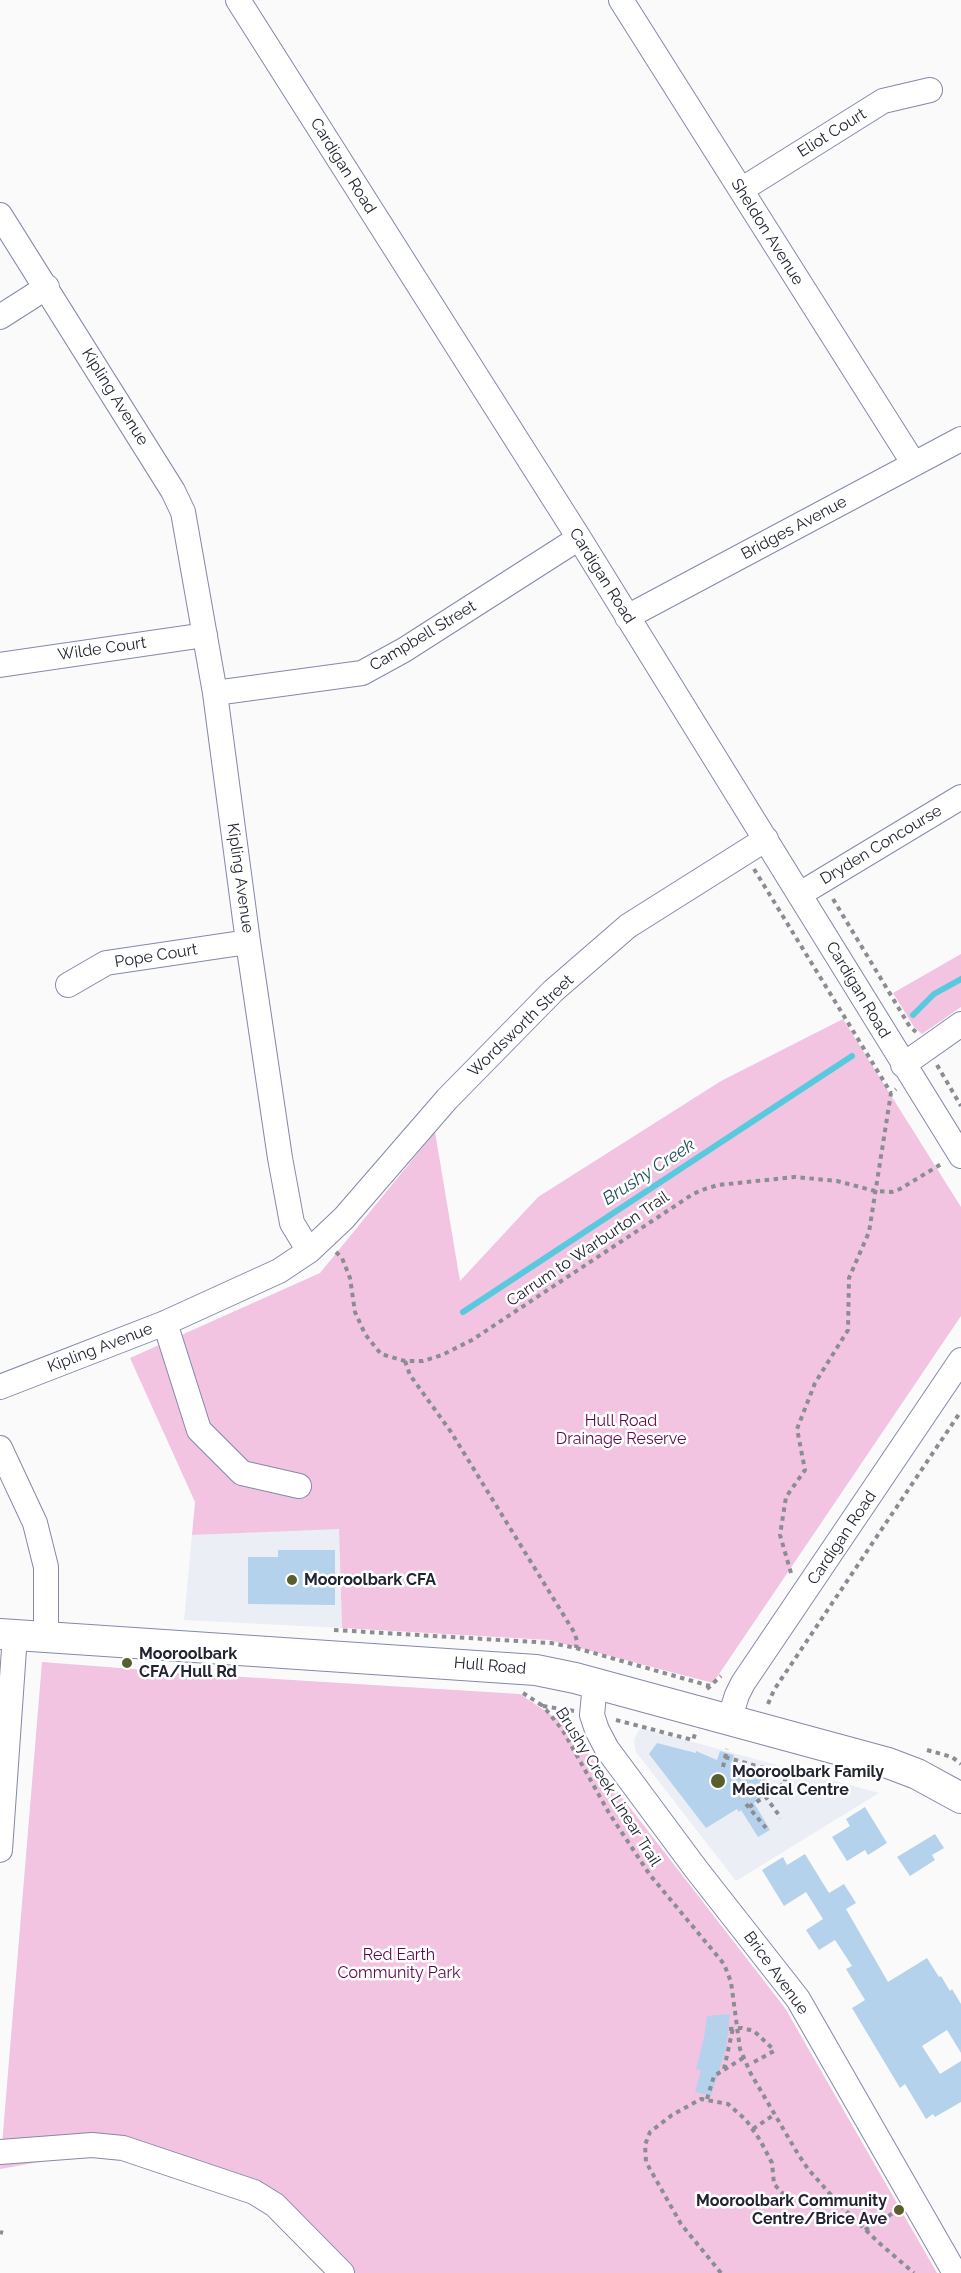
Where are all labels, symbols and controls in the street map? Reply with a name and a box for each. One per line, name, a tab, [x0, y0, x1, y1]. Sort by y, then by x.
street label: Eliot Court	[794, 104, 870, 162]
street label: Cardigan Road	[306, 115, 380, 217]
street label: Sheldon Avenue	[727, 175, 807, 289]
street label: Kipling Avenue	[77, 345, 153, 449]
street label: Bridges Avenue	[738, 492, 850, 564]
street label: Cardigan Road	[565, 525, 639, 627]
street label: Campbell Street	[366, 597, 480, 675]
street label: Wilde Court	[57, 633, 147, 665]
street label: Dryden Concourse	[817, 801, 945, 889]
street label: Kipling Avenue	[223, 822, 257, 934]
street label: Cardigan Road	[822, 938, 894, 1042]
street label: Pope Court	[113, 940, 199, 972]
street label: Wordsworth Street	[464, 971, 578, 1081]
water label: Brushy Creek	[599, 1134, 699, 1210]
street label: Carrum to Warburton Trail	[503, 1187, 673, 1311]
street label: Kipling Avenue	[45, 1319, 155, 1377]
park label: Hull Road Drainage Reserve	[556, 1411, 686, 1449]
street label: Cardigan Road	[804, 1487, 880, 1589]
place label: Mooroolbark CFA	[304, 1570, 436, 1590]
marker: Mooroolbark CFA	[285, 1573, 299, 1587]
place label: Mooroolbark CFA/Hull Rd	[139, 1644, 237, 1682]
street label: Hull Road	[453, 1653, 527, 1679]
marker: Mooroolbark CFA/Hull Rd	[120, 1656, 134, 1670]
street label: Brushy Creek Linear Trail	[551, 1704, 665, 1870]
place label: Mooroolbark Family Medical Centre	[732, 1762, 884, 1800]
marker: Mooroolbark Family Medical Centre	[709, 1772, 727, 1790]
street label: Brice Avenue	[739, 1928, 813, 2018]
park label: Red Earth Community Park	[337, 1945, 461, 1983]
place label: Mooroolbark Community Centre/Brice Ave	[696, 2191, 887, 2229]
marker: Mooroolbark Community Centre/Brice Ave	[892, 2203, 906, 2217]

